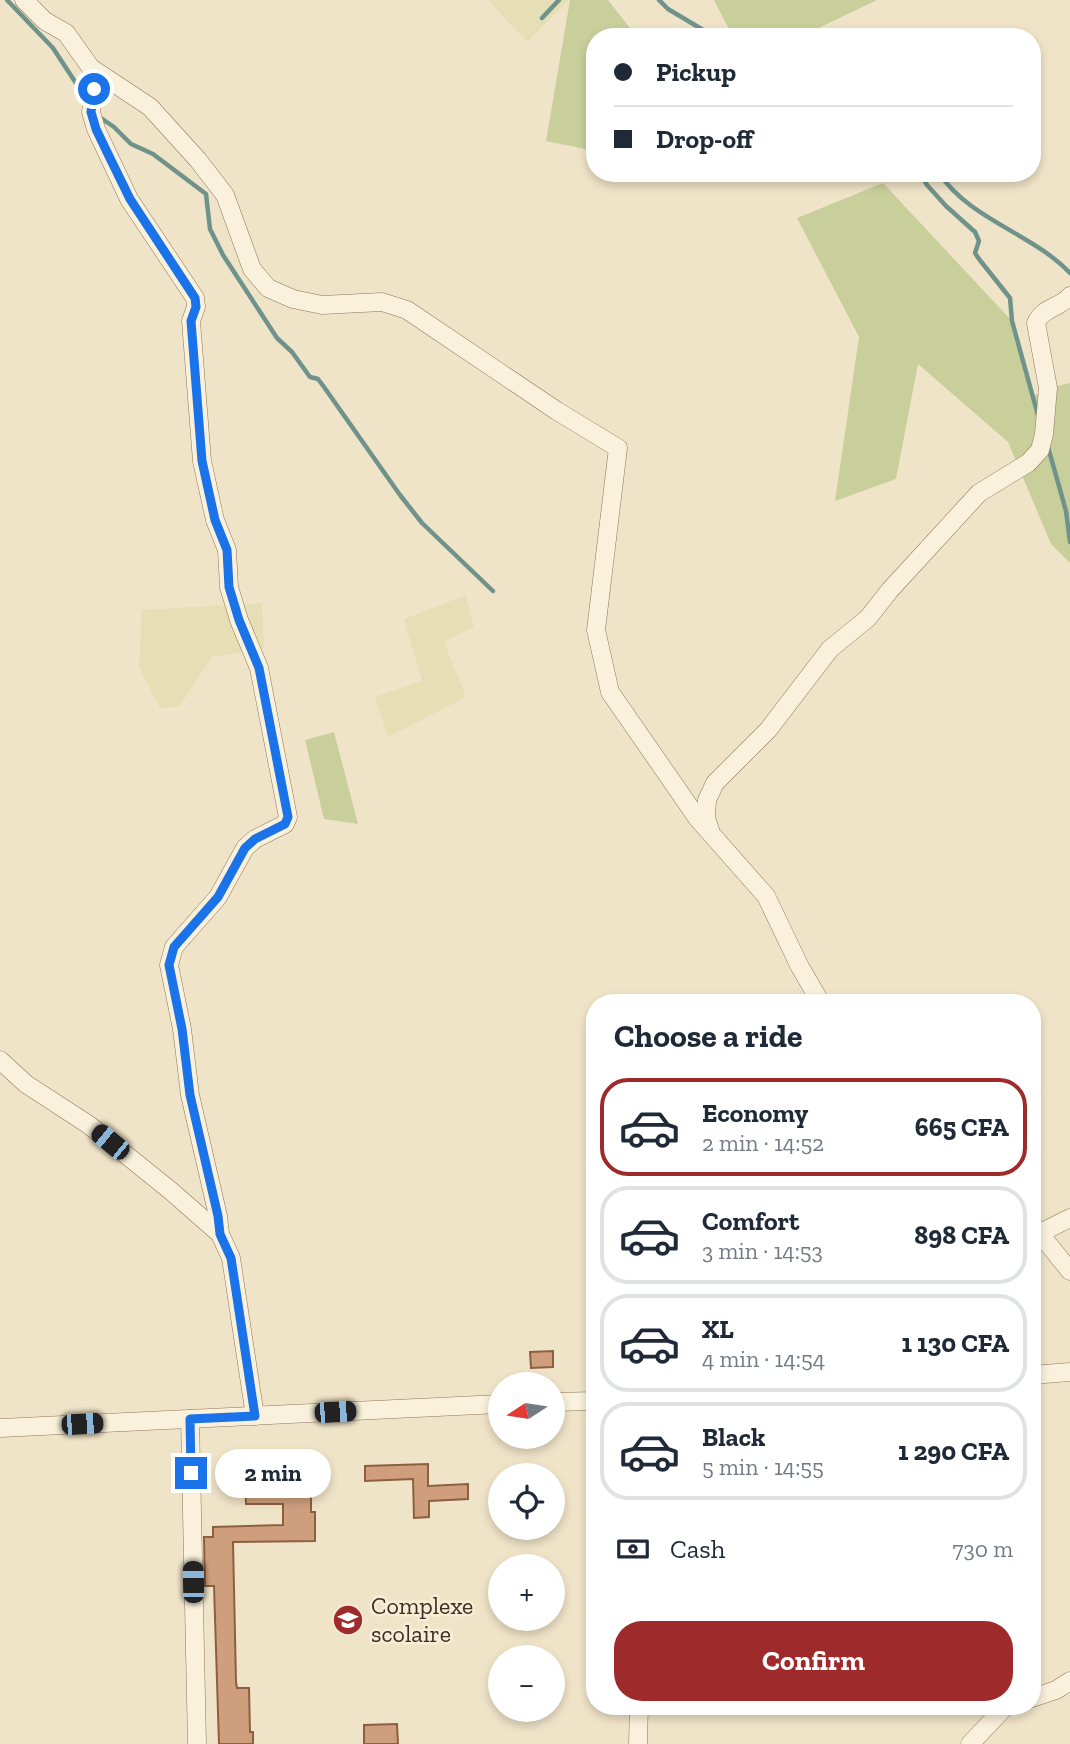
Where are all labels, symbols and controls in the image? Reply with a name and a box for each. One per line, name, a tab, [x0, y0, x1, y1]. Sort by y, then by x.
text: Pickup	[656, 56, 736, 88]
route start	[78, 73, 110, 105]
text: Drop-off	[656, 123, 753, 155]
text: Choose a ride	[614, 1017, 802, 1055]
icon: car	[618, 1096, 681, 1159]
text: Economy	[702, 1097, 808, 1129]
text: 665 CFA	[915, 1111, 1009, 1143]
car	[88, 1121, 133, 1163]
text: 2 min · 14:52	[702, 1129, 824, 1157]
icon: car	[618, 1204, 681, 1267]
text: Comfort	[702, 1205, 799, 1237]
text: 898 CFA	[914, 1219, 1009, 1251]
text: 3 min · 14:53	[702, 1237, 823, 1265]
icon: car	[618, 1312, 681, 1375]
text: XL	[702, 1313, 734, 1345]
text: 1 130 CFA	[902, 1327, 1009, 1359]
text: 4 min · 14:54	[702, 1345, 825, 1373]
north arrow	[488, 1372, 565, 1449]
map controls	[488, 1372, 565, 1722]
car	[314, 1400, 357, 1424]
car	[61, 1412, 104, 1436]
icon: car	[618, 1420, 681, 1483]
text: Black	[702, 1421, 765, 1453]
text: 1 290 CFA	[898, 1435, 1009, 1467]
callout: 2 min	[216, 1448, 331, 1498]
text: 5 min · 14:55	[702, 1453, 824, 1481]
route end	[175, 1457, 207, 1489]
text: 2 min	[244, 1459, 302, 1487]
button: locate	[488, 1463, 565, 1540]
icon: cash	[614, 1530, 652, 1568]
text: Cash	[670, 1533, 725, 1565]
text: 730 m	[953, 1535, 1013, 1563]
button: +	[488, 1554, 565, 1631]
car	[183, 1561, 204, 1603]
place label: Complexe scolaire	[371, 1591, 473, 1648]
school or university icon: Complexe scolaire	[331, 1603, 365, 1637]
button: Confirm	[614, 1621, 1013, 1701]
button: −	[488, 1645, 565, 1722]

